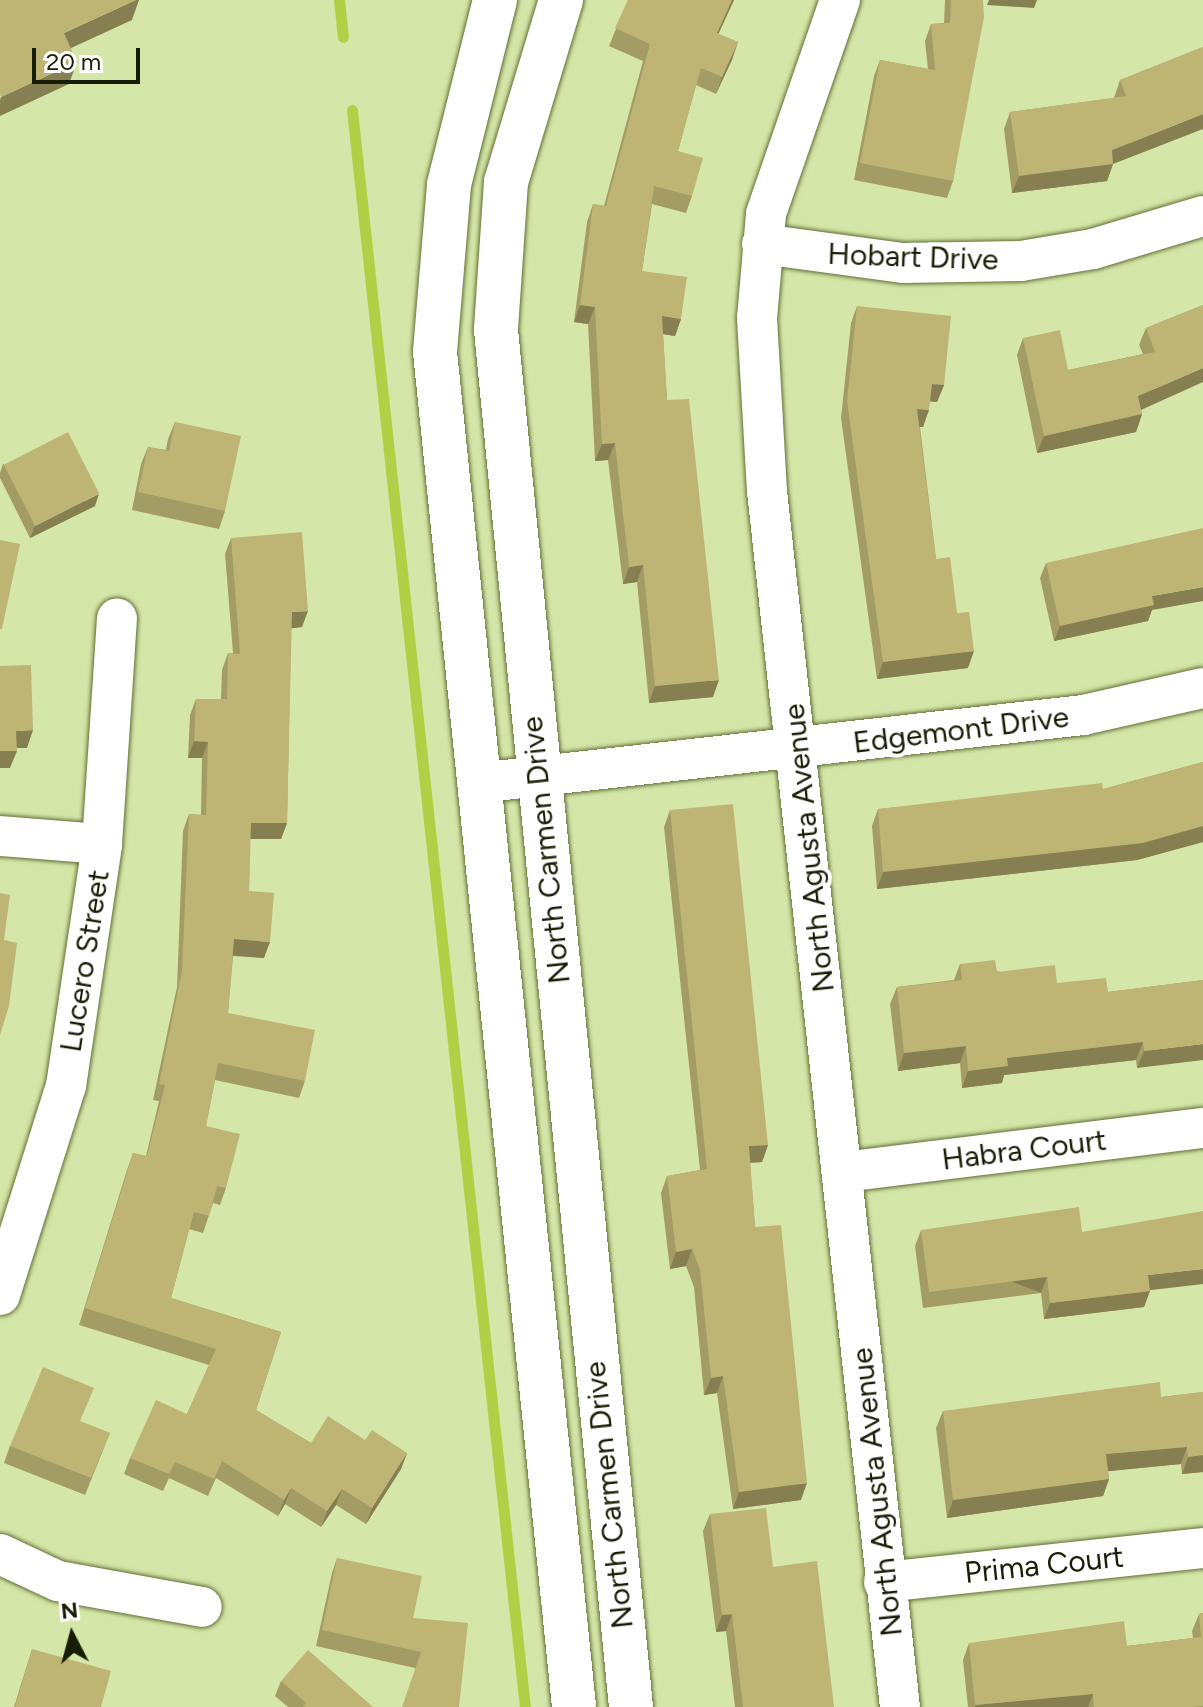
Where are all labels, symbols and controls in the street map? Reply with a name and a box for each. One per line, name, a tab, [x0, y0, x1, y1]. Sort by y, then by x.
scale bar	[36, 32, 144, 82]
text: 20 m	[46, 47, 101, 76]
street label: Hobart Drive	[827, 236, 999, 278]
street label: Edgemont Drive	[851, 699, 1071, 761]
street label: North Agusta Avenue	[776, 702, 842, 994]
street label: North Carmen Drive	[514, 714, 578, 986]
street label: Lucero Street	[53, 867, 117, 1055]
street label: Habra Court	[940, 1122, 1108, 1178]
street label: North Agusta Avenue	[844, 1346, 910, 1638]
street label: North Carmen Drive	[577, 1359, 641, 1631]
street label: Prima Court	[963, 1539, 1125, 1591]
north arrow	[32, 1595, 112, 1675]
text: N	[60, 1596, 79, 1625]

